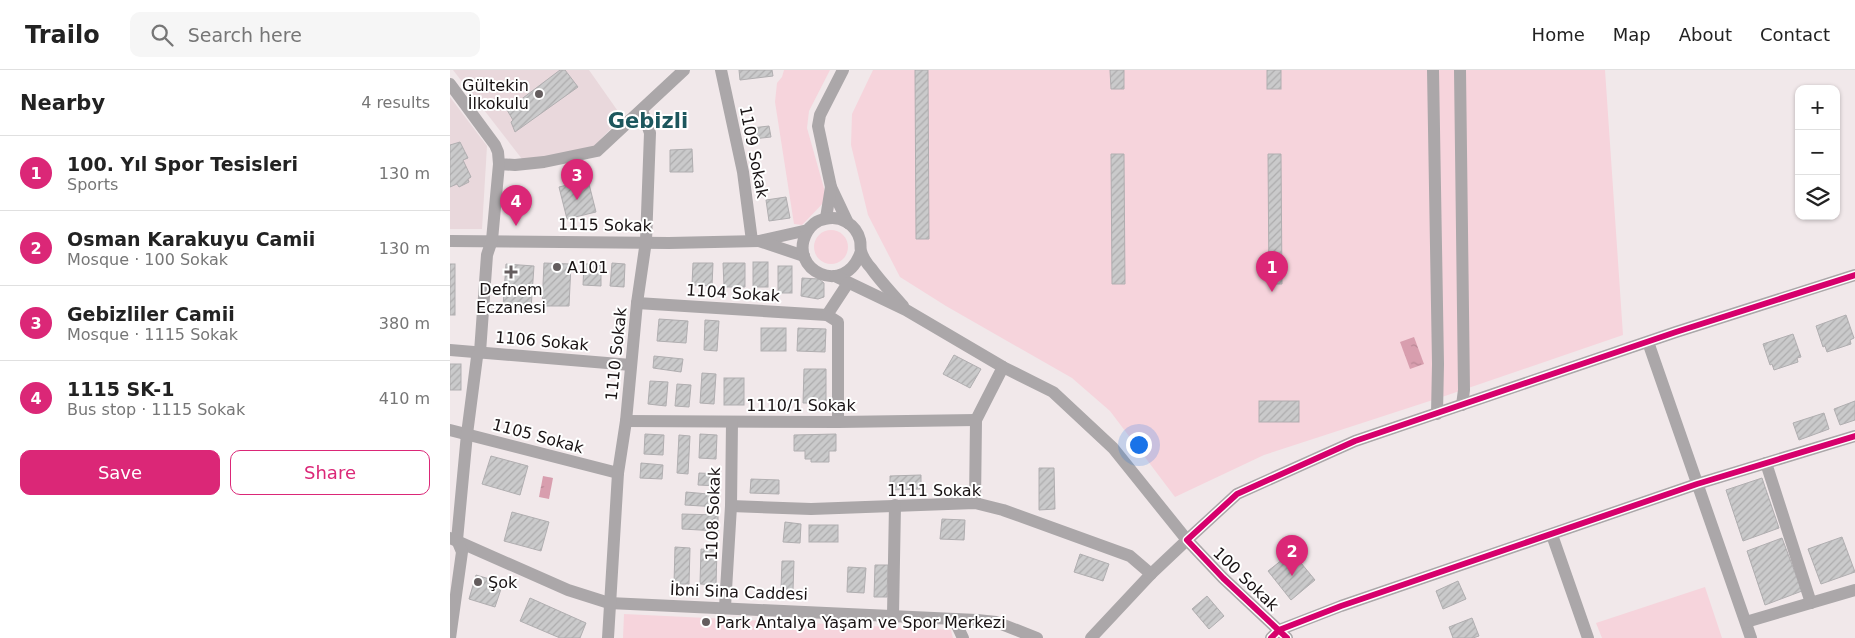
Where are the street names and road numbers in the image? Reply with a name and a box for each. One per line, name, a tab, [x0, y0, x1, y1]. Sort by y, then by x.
street label: 1109 Sokak	[736, 104, 772, 201]
street label: 1115 Sokak	[558, 215, 653, 235]
street label: 1104 Sokak	[686, 280, 781, 306]
street label: 1110 Sokak	[602, 306, 630, 402]
street label: 1106 Sokak	[494, 327, 590, 355]
street label: 1110/1 Sokak	[746, 396, 856, 415]
street label: 1105 Sokak	[490, 415, 586, 458]
street label: 1108 Sokak	[702, 466, 724, 561]
street label: 1111 Sokak	[887, 481, 982, 500]
street label: 100 Sokak	[1209, 543, 1283, 615]
street label: İbni Sina Caddesi	[670, 580, 808, 604]

